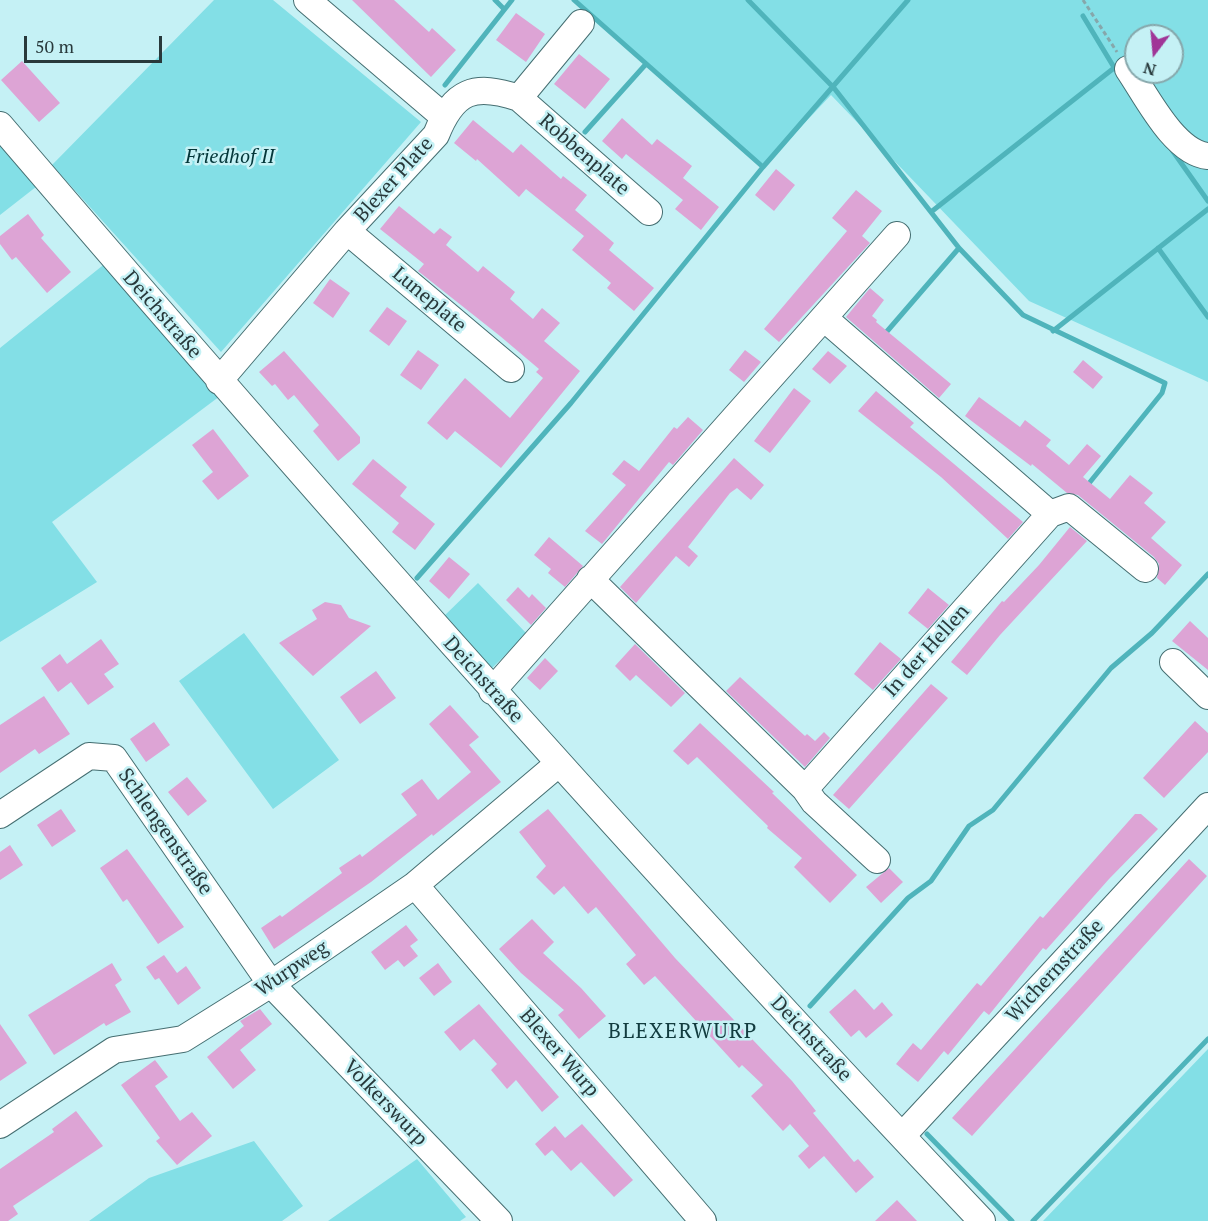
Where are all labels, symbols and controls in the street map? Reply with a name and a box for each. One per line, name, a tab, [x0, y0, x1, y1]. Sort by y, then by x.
scale bar	[27, 24, 165, 62]
north arrow	[1124, 24, 1184, 84]
text: 50 m	[35, 34, 74, 58]
text: N	[1141, 57, 1158, 82]
street label: Robbenplate	[534, 109, 634, 201]
street label: Blexer Plate	[350, 132, 438, 228]
park label: Friedhof II	[185, 145, 275, 169]
street label: Luneplate	[387, 262, 471, 338]
street label: Deichstraße	[118, 266, 206, 364]
street label: In der Hellen	[879, 600, 975, 702]
street label: Deichstraße	[438, 632, 528, 728]
street label: Schlengenstraße	[112, 764, 218, 900]
street label: Wichernstraße	[1001, 915, 1109, 1027]
street label: Wurpweg	[251, 936, 333, 1002]
street label: Deichstraße	[765, 991, 857, 1087]
street label: Blexer Wurp	[514, 1004, 604, 1102]
district label: BLEXERWURP	[608, 1019, 758, 1045]
street label: Volkerswurp	[338, 1055, 432, 1151]

